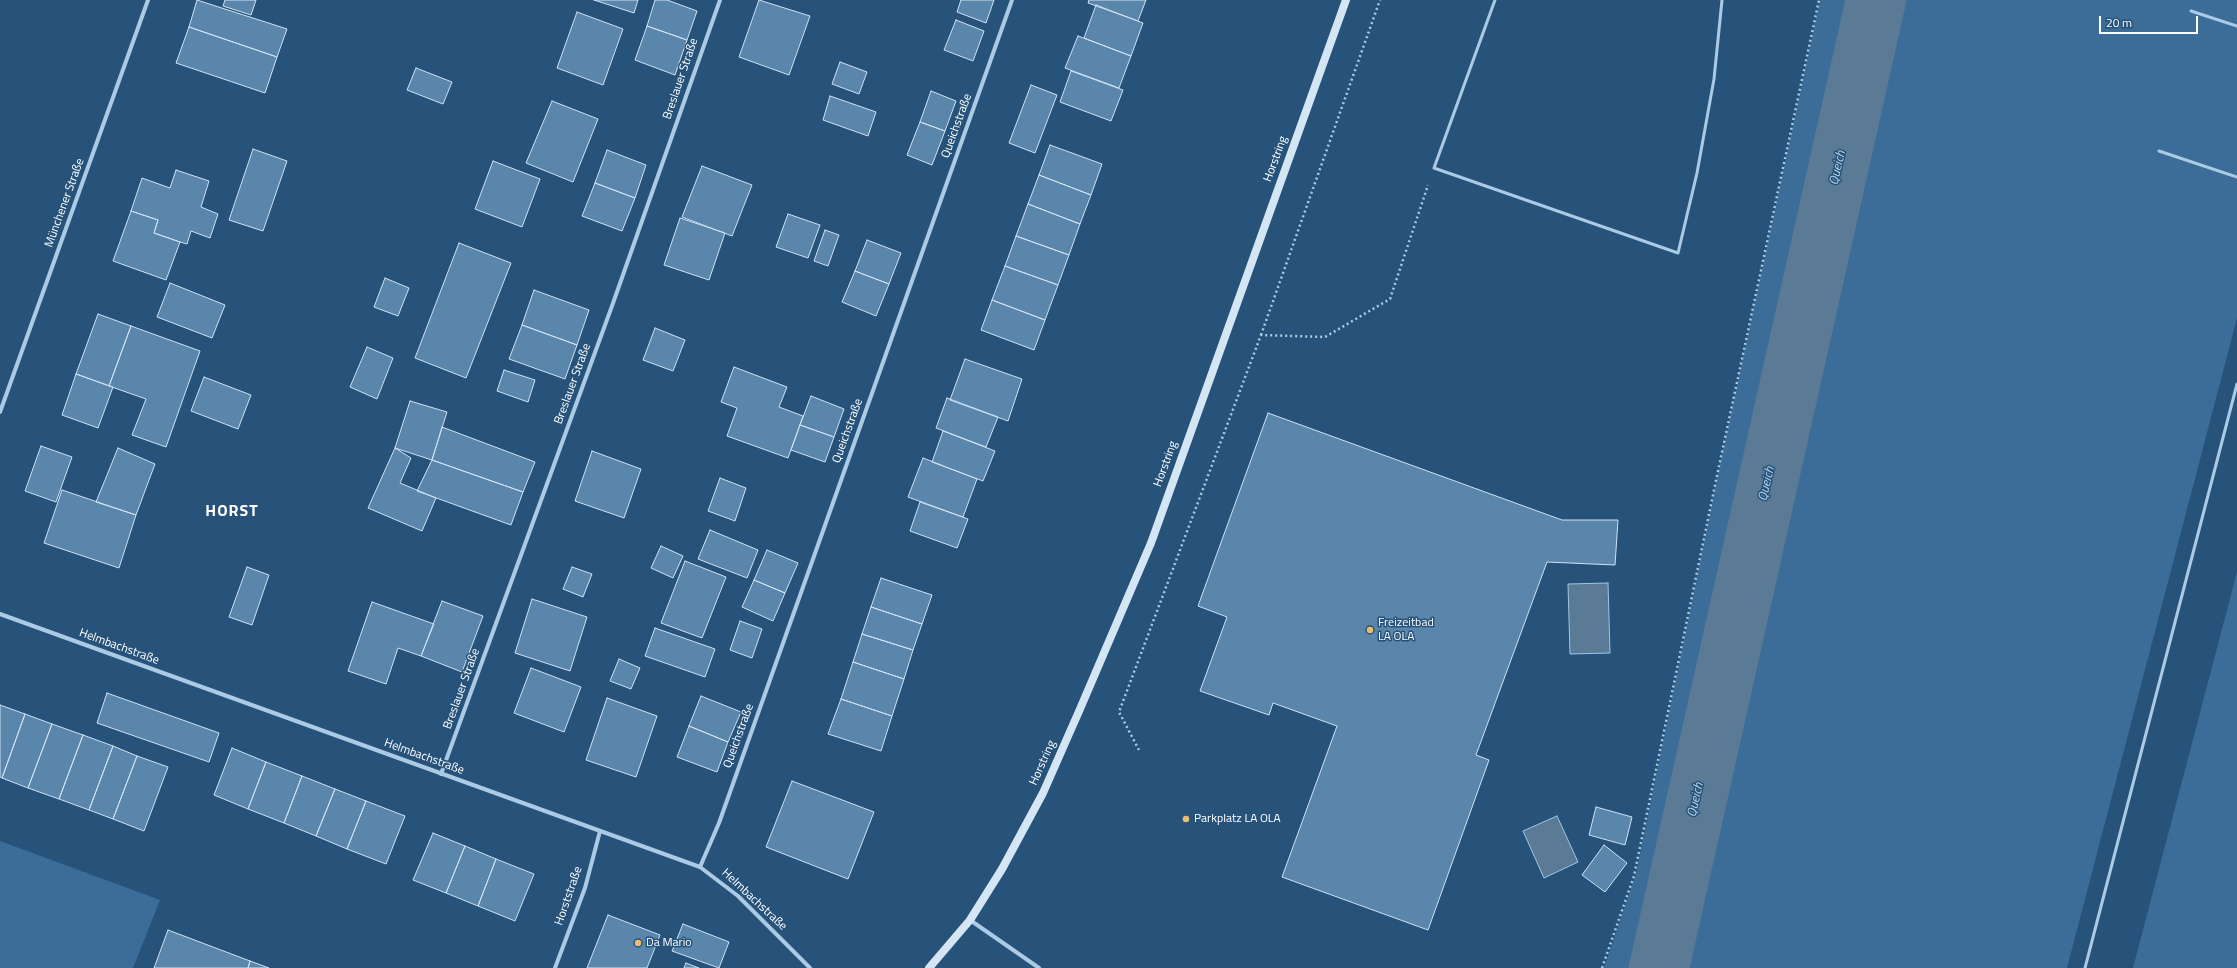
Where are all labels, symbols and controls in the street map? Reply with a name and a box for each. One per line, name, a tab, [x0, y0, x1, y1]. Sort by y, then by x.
scale bar	[2101, 8, 2200, 34]
text: 20 m	[2106, 13, 2132, 32]
street label: Breslauer Straße	[660, 37, 702, 121]
street label: Queichstraße	[939, 92, 975, 160]
street label: Horstring	[1261, 134, 1291, 184]
water label: Queich	[1826, 149, 1850, 187]
street label: Münchener Straße	[42, 157, 88, 249]
street label: Breslauer Straße	[552, 342, 594, 426]
street label: Queichstraße	[830, 397, 866, 465]
street label: Horstring	[1151, 439, 1181, 489]
water label: Queich	[1755, 465, 1779, 503]
district label: HORST	[205, 502, 259, 522]
place label: Freizeitbad LA OLA	[1378, 616, 1434, 644]
marker: Freizeitbad LA OLA	[1365, 625, 1375, 635]
street label: Helmbachstraße	[77, 626, 161, 668]
street label: Breslauer Straße	[441, 647, 483, 731]
street label: Queichstraße	[721, 702, 757, 770]
street label: Helmbachstraße	[382, 736, 466, 778]
street label: Horstring	[1027, 738, 1059, 788]
water label: Queich	[1684, 781, 1708, 819]
place label: Parkplatz LA OLA	[1194, 812, 1281, 826]
marker: Parkplatz LA OLA	[1181, 814, 1191, 824]
street label: Horststraße	[552, 865, 586, 927]
street label: Helmbachstraße	[718, 866, 790, 934]
place label: Da Mario	[646, 936, 692, 950]
marker: Da Mario	[633, 938, 643, 948]

